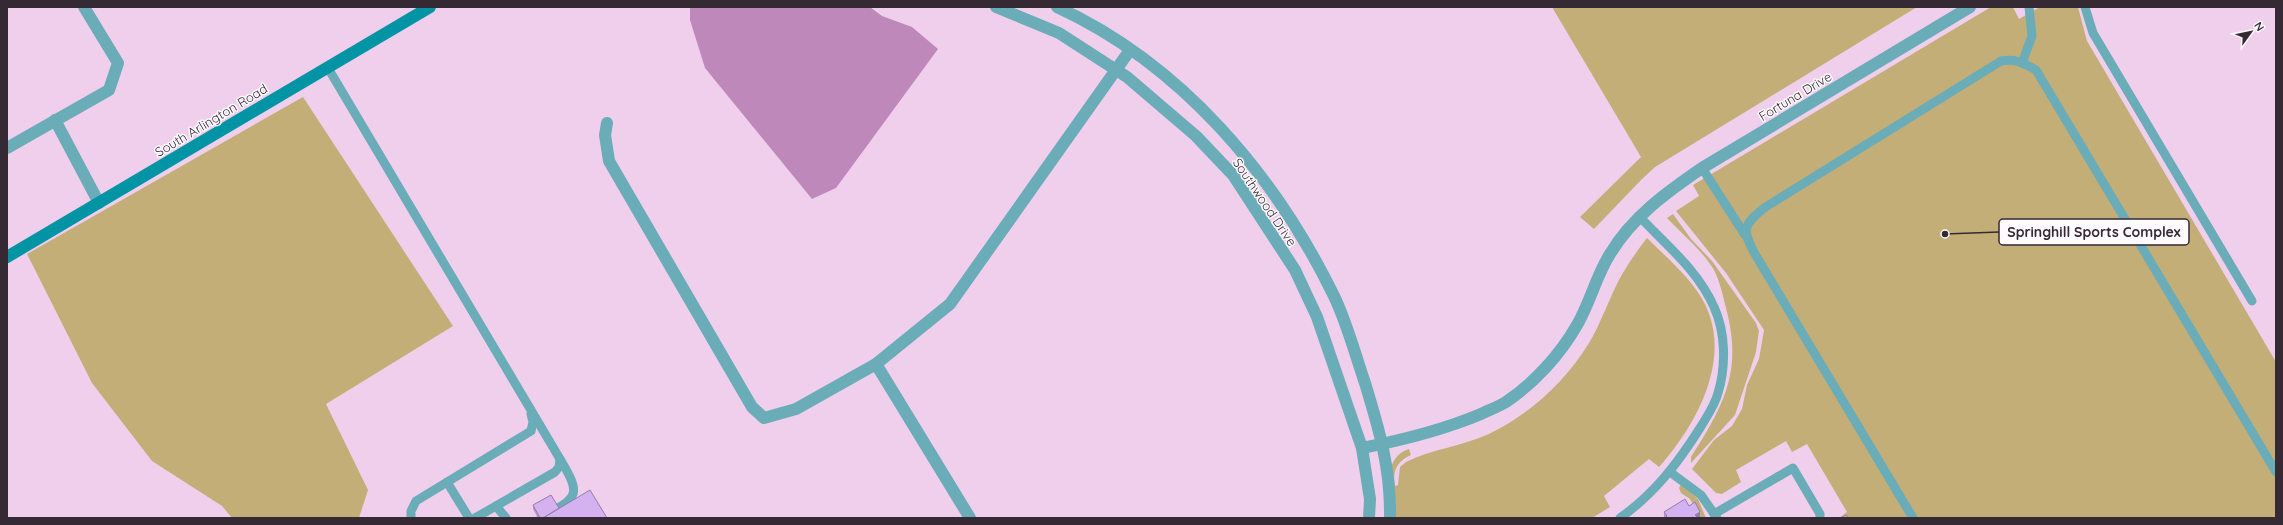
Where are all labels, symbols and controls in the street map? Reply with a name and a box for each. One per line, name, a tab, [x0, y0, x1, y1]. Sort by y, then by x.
north arrow	[2231, 12, 2271, 52]
text: N	[2251, 19, 2267, 34]
street label: Fortuna Drive	[1756, 68, 1834, 124]
street label: South Arlington Road	[152, 80, 270, 160]
street label: Southwood Drive	[1230, 155, 1300, 249]
callout: Springhill Sports Complex	[1999, 219, 2189, 245]
text: Springhill Sports Complex	[2007, 223, 2181, 241]

